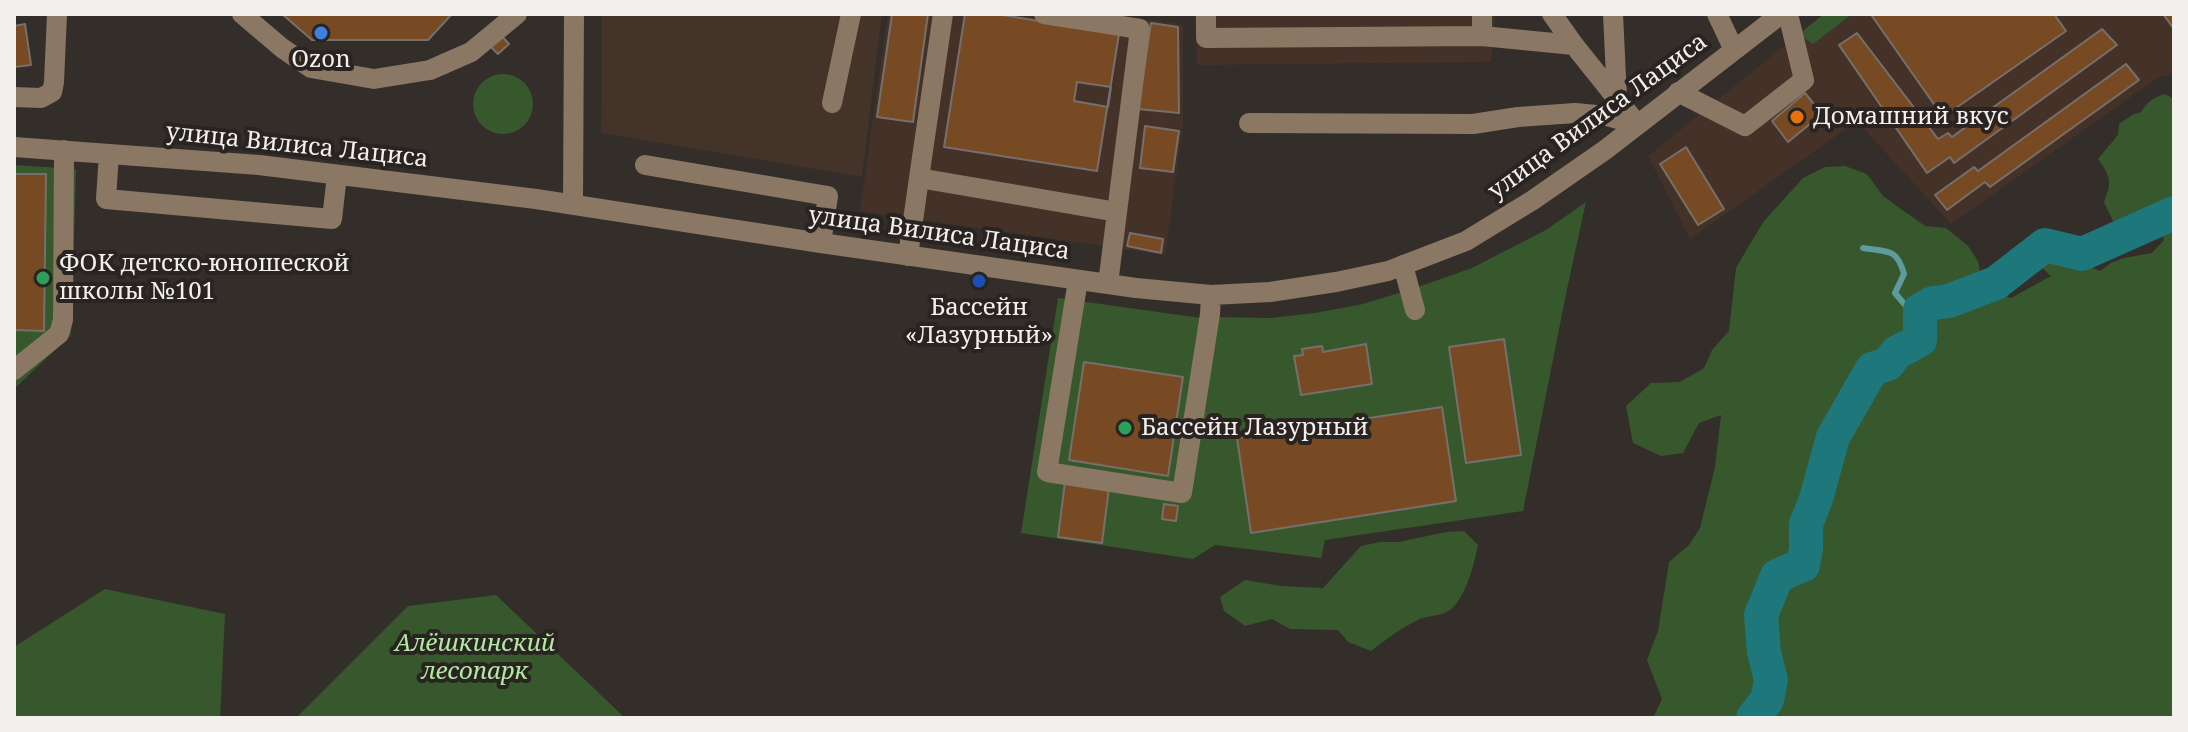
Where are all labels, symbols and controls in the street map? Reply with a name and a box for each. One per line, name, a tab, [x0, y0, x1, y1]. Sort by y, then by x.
marker: Ozon	[312, 24, 330, 42]
street label: улица Вилиса Лациса	[1483, 28, 1713, 206]
place label: Ozon	[291, 46, 351, 74]
place label: Домашний вкус	[1813, 103, 2008, 131]
marker: Домашний вкус	[1788, 108, 1806, 126]
street label: улица Вилиса Лациса	[164, 118, 430, 174]
street label: улица Вилиса Лациса	[806, 201, 1072, 267]
place label: ФОК детско-юношеской школы №101	[59, 250, 350, 306]
marker: ФОК детско-юношеской школы №101	[34, 269, 52, 287]
marker: Бассейн «Лазурный»	[970, 272, 988, 290]
place label: Бассейн «Лазурный»	[905, 294, 1053, 350]
place label: Бассейн Лазурный	[1141, 414, 1368, 442]
marker: Бассейн Лазурный	[1116, 419, 1134, 437]
park label: Алёшкинский лесопарк	[395, 630, 555, 686]

